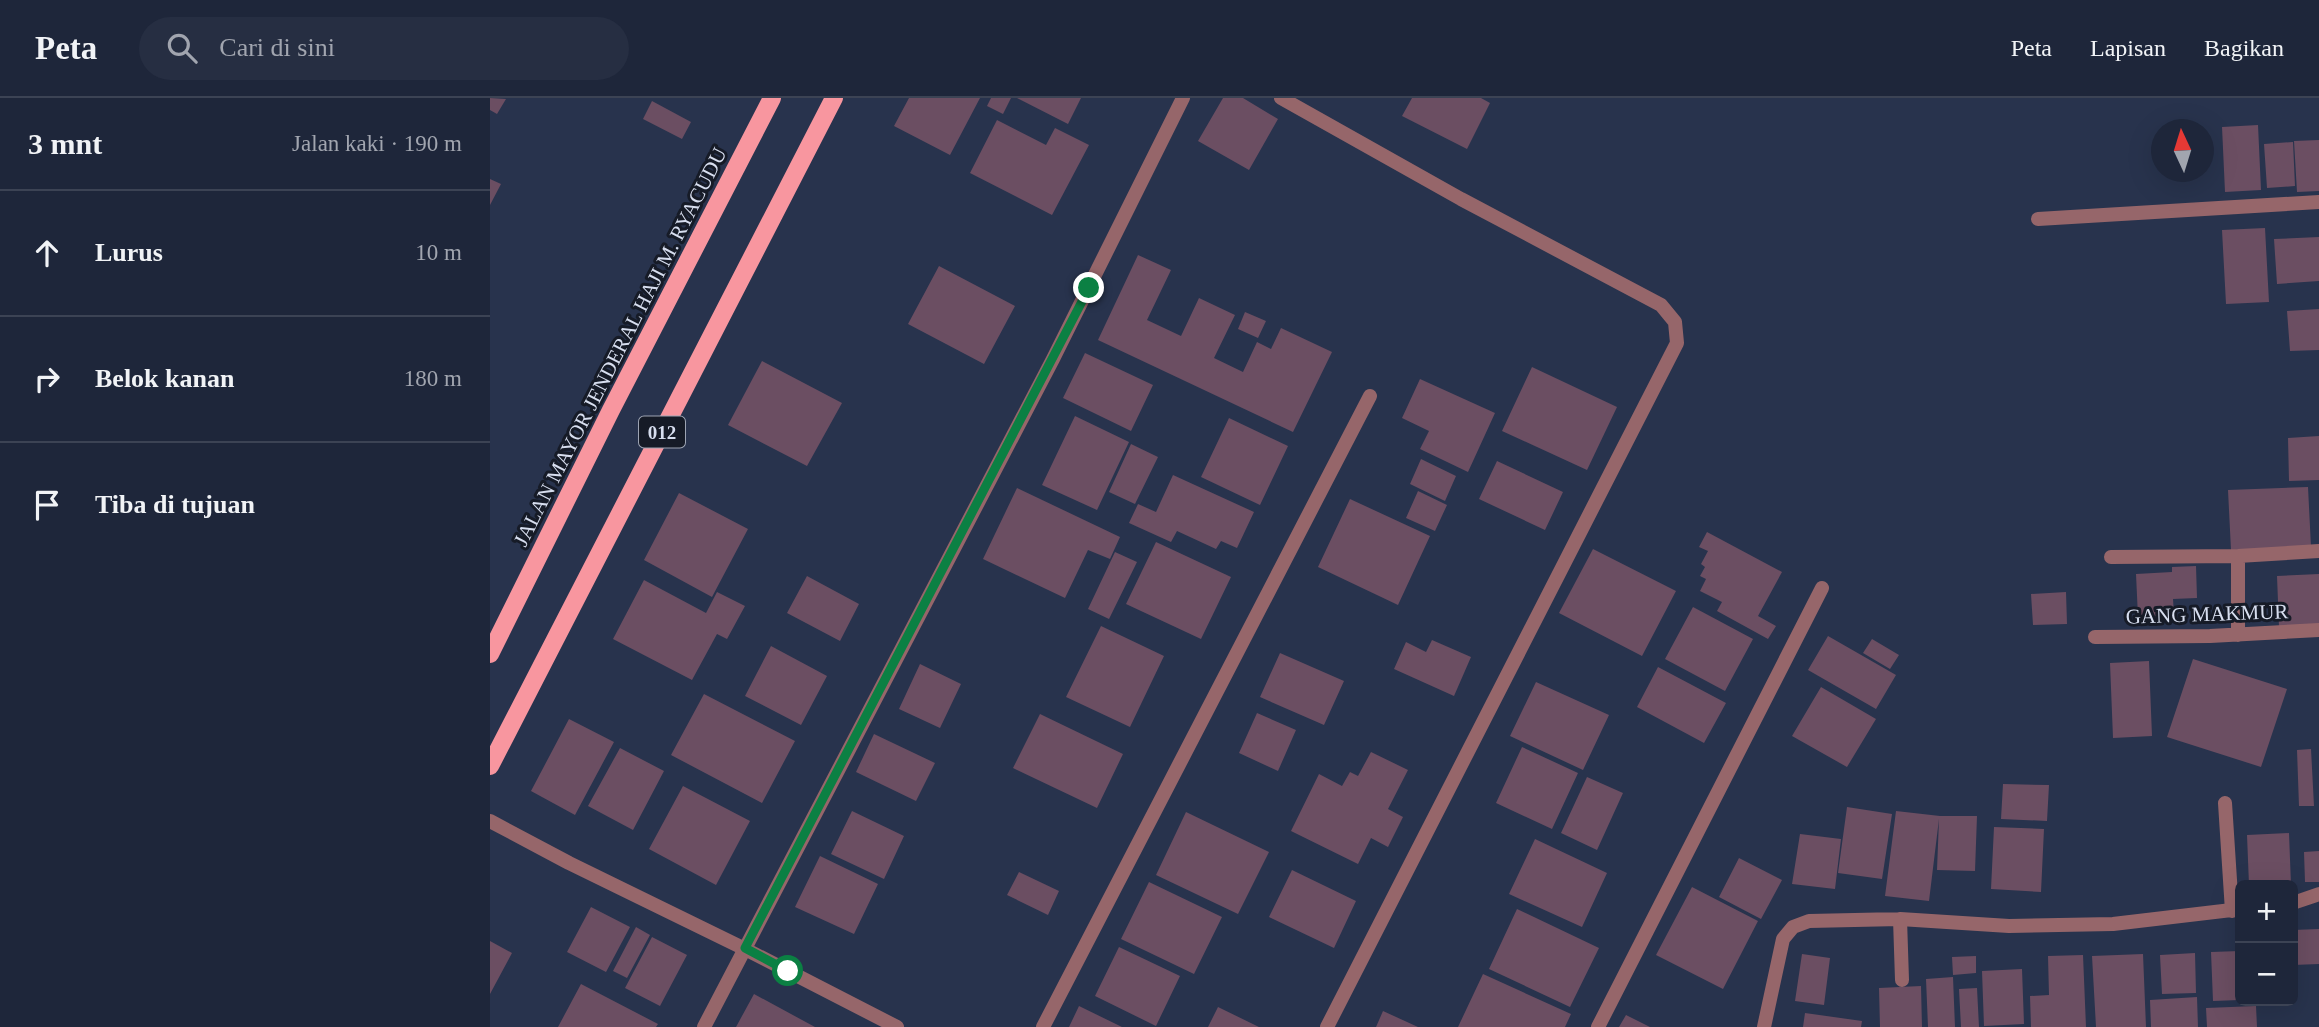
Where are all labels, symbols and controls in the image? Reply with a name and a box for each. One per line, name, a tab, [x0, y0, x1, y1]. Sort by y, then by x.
search box	[139, 17, 629, 80]
icon: search	[163, 29, 201, 67]
text: Peta	[35, 30, 97, 66]
text: Cari di sini	[219, 33, 335, 62]
text: Peta	[2011, 35, 2052, 61]
text: Lapisan	[2090, 35, 2166, 61]
text: Bagikan	[2204, 35, 2284, 61]
north arrow	[2151, 119, 2214, 182]
text: 3 mnt	[28, 127, 102, 160]
text: Jalan kaki · 190 m	[292, 131, 462, 156]
street label: JALAN MAYOR JENDERAL HAJI M. RYACUDU	[508, 144, 732, 550]
icon: ahead	[28, 234, 66, 272]
text: Lurus	[95, 238, 163, 267]
text: 10 m	[415, 240, 462, 265]
route end	[1073, 272, 1104, 303]
icon: right	[28, 360, 66, 398]
text: Belok kanan	[95, 364, 234, 393]
text: 180 m	[404, 366, 462, 391]
road number: 012	[639, 416, 685, 448]
icon: arrive	[28, 486, 66, 524]
text: Tiba di tujuan	[95, 490, 255, 519]
street label: GANG MAKMUR	[2125, 599, 2289, 629]
map controls	[2235, 880, 2298, 1006]
button: +	[2235, 880, 2298, 943]
button: −	[2235, 943, 2298, 1006]
route start	[772, 955, 803, 986]

